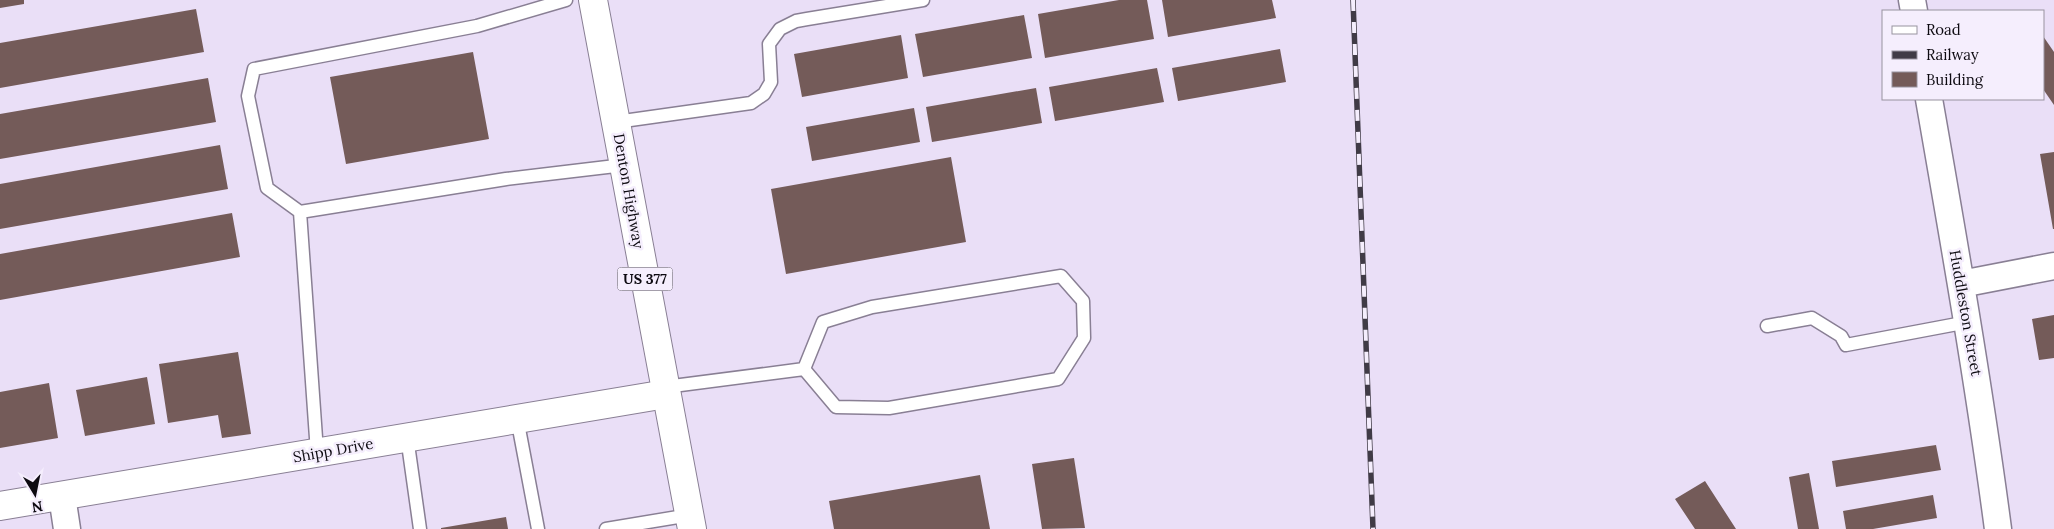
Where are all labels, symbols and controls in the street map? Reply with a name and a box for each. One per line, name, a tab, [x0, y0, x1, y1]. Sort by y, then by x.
legend	[1882, 10, 2044, 100]
text: Road	[1926, 20, 1961, 39]
text: Railway	[1926, 45, 1979, 64]
text: Building	[1926, 70, 1984, 89]
street label: Denton Highway	[610, 132, 648, 250]
street label: Huddleston Street	[1946, 249, 1986, 378]
road number: US 377	[618, 268, 672, 290]
street label: Shipp Drive	[291, 434, 375, 466]
north arrow	[10, 469, 60, 519]
text: N	[30, 497, 44, 517]

